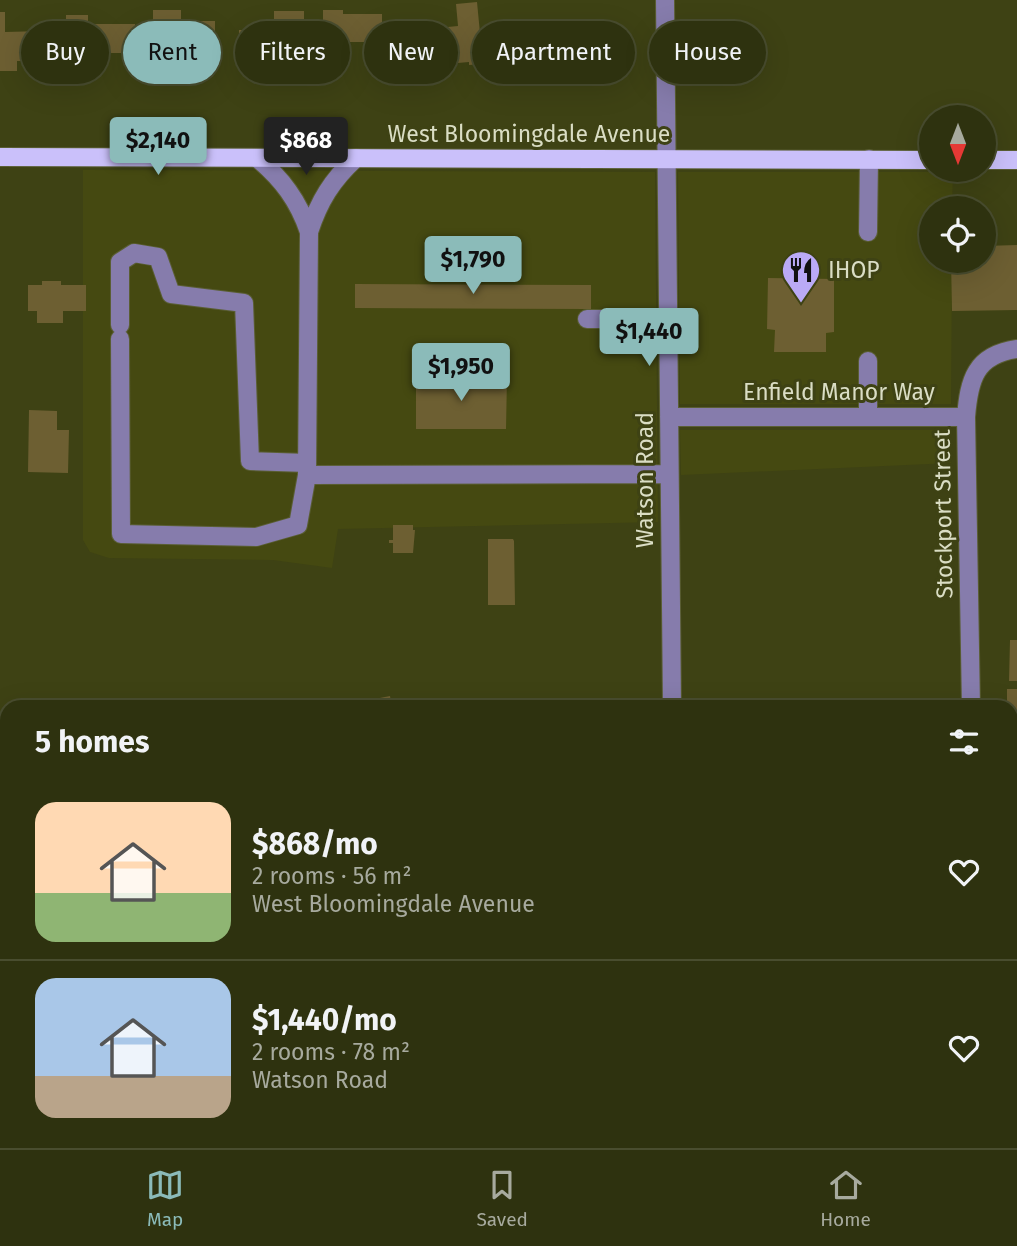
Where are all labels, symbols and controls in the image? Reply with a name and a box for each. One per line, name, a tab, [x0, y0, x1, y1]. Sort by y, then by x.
chip: Buy	[21, 21, 109, 84]
chip: Rent	[123, 21, 221, 84]
chip: Filters	[235, 21, 350, 84]
chip: New	[364, 21, 458, 84]
chip: Apartment	[472, 21, 635, 84]
chip: House	[649, 21, 766, 84]
north arrow	[919, 105, 996, 182]
map controls	[919, 105, 996, 273]
pin: $2,140	[101, 118, 215, 177]
pin: $868	[265, 118, 347, 177]
street label: West Bloomingdale Avenue	[388, 120, 670, 148]
text: $2,140	[126, 126, 190, 154]
text: $868	[280, 126, 332, 154]
button: locate	[919, 196, 996, 273]
pin: $1,790	[416, 236, 530, 296]
text: $1,790	[441, 245, 505, 273]
restaurant icon: IHOP	[780, 249, 822, 304]
place label: IHOP	[828, 256, 880, 284]
pin: $1,440	[592, 308, 706, 368]
text: $1,440	[616, 317, 682, 345]
pin: $1,950	[404, 344, 518, 403]
text: $1,950	[428, 352, 494, 380]
street label: Enfield Manor Way	[743, 378, 936, 406]
street label: Watson Road	[631, 412, 659, 548]
street label: Stockport Street	[928, 428, 958, 599]
icon: filters	[945, 723, 983, 761]
text: 5 homes	[35, 724, 149, 760]
text: $868/mo	[252, 826, 378, 862]
icon: home	[91, 830, 175, 914]
icon: heart	[945, 853, 983, 891]
text: 2 rooms · 56 m²	[252, 862, 411, 890]
text: West Bloomingdale Avenue	[252, 890, 535, 918]
text: $1,440/mo	[252, 1002, 397, 1038]
icon: home	[91, 1006, 175, 1090]
icon: heart	[945, 1029, 983, 1067]
text: 2 rooms · 78 m²	[252, 1038, 410, 1066]
text: Watson Road	[252, 1066, 388, 1094]
tab: Map	[146, 1166, 184, 1231]
tab: Saved	[476, 1166, 528, 1231]
tab: Home	[820, 1166, 871, 1231]

